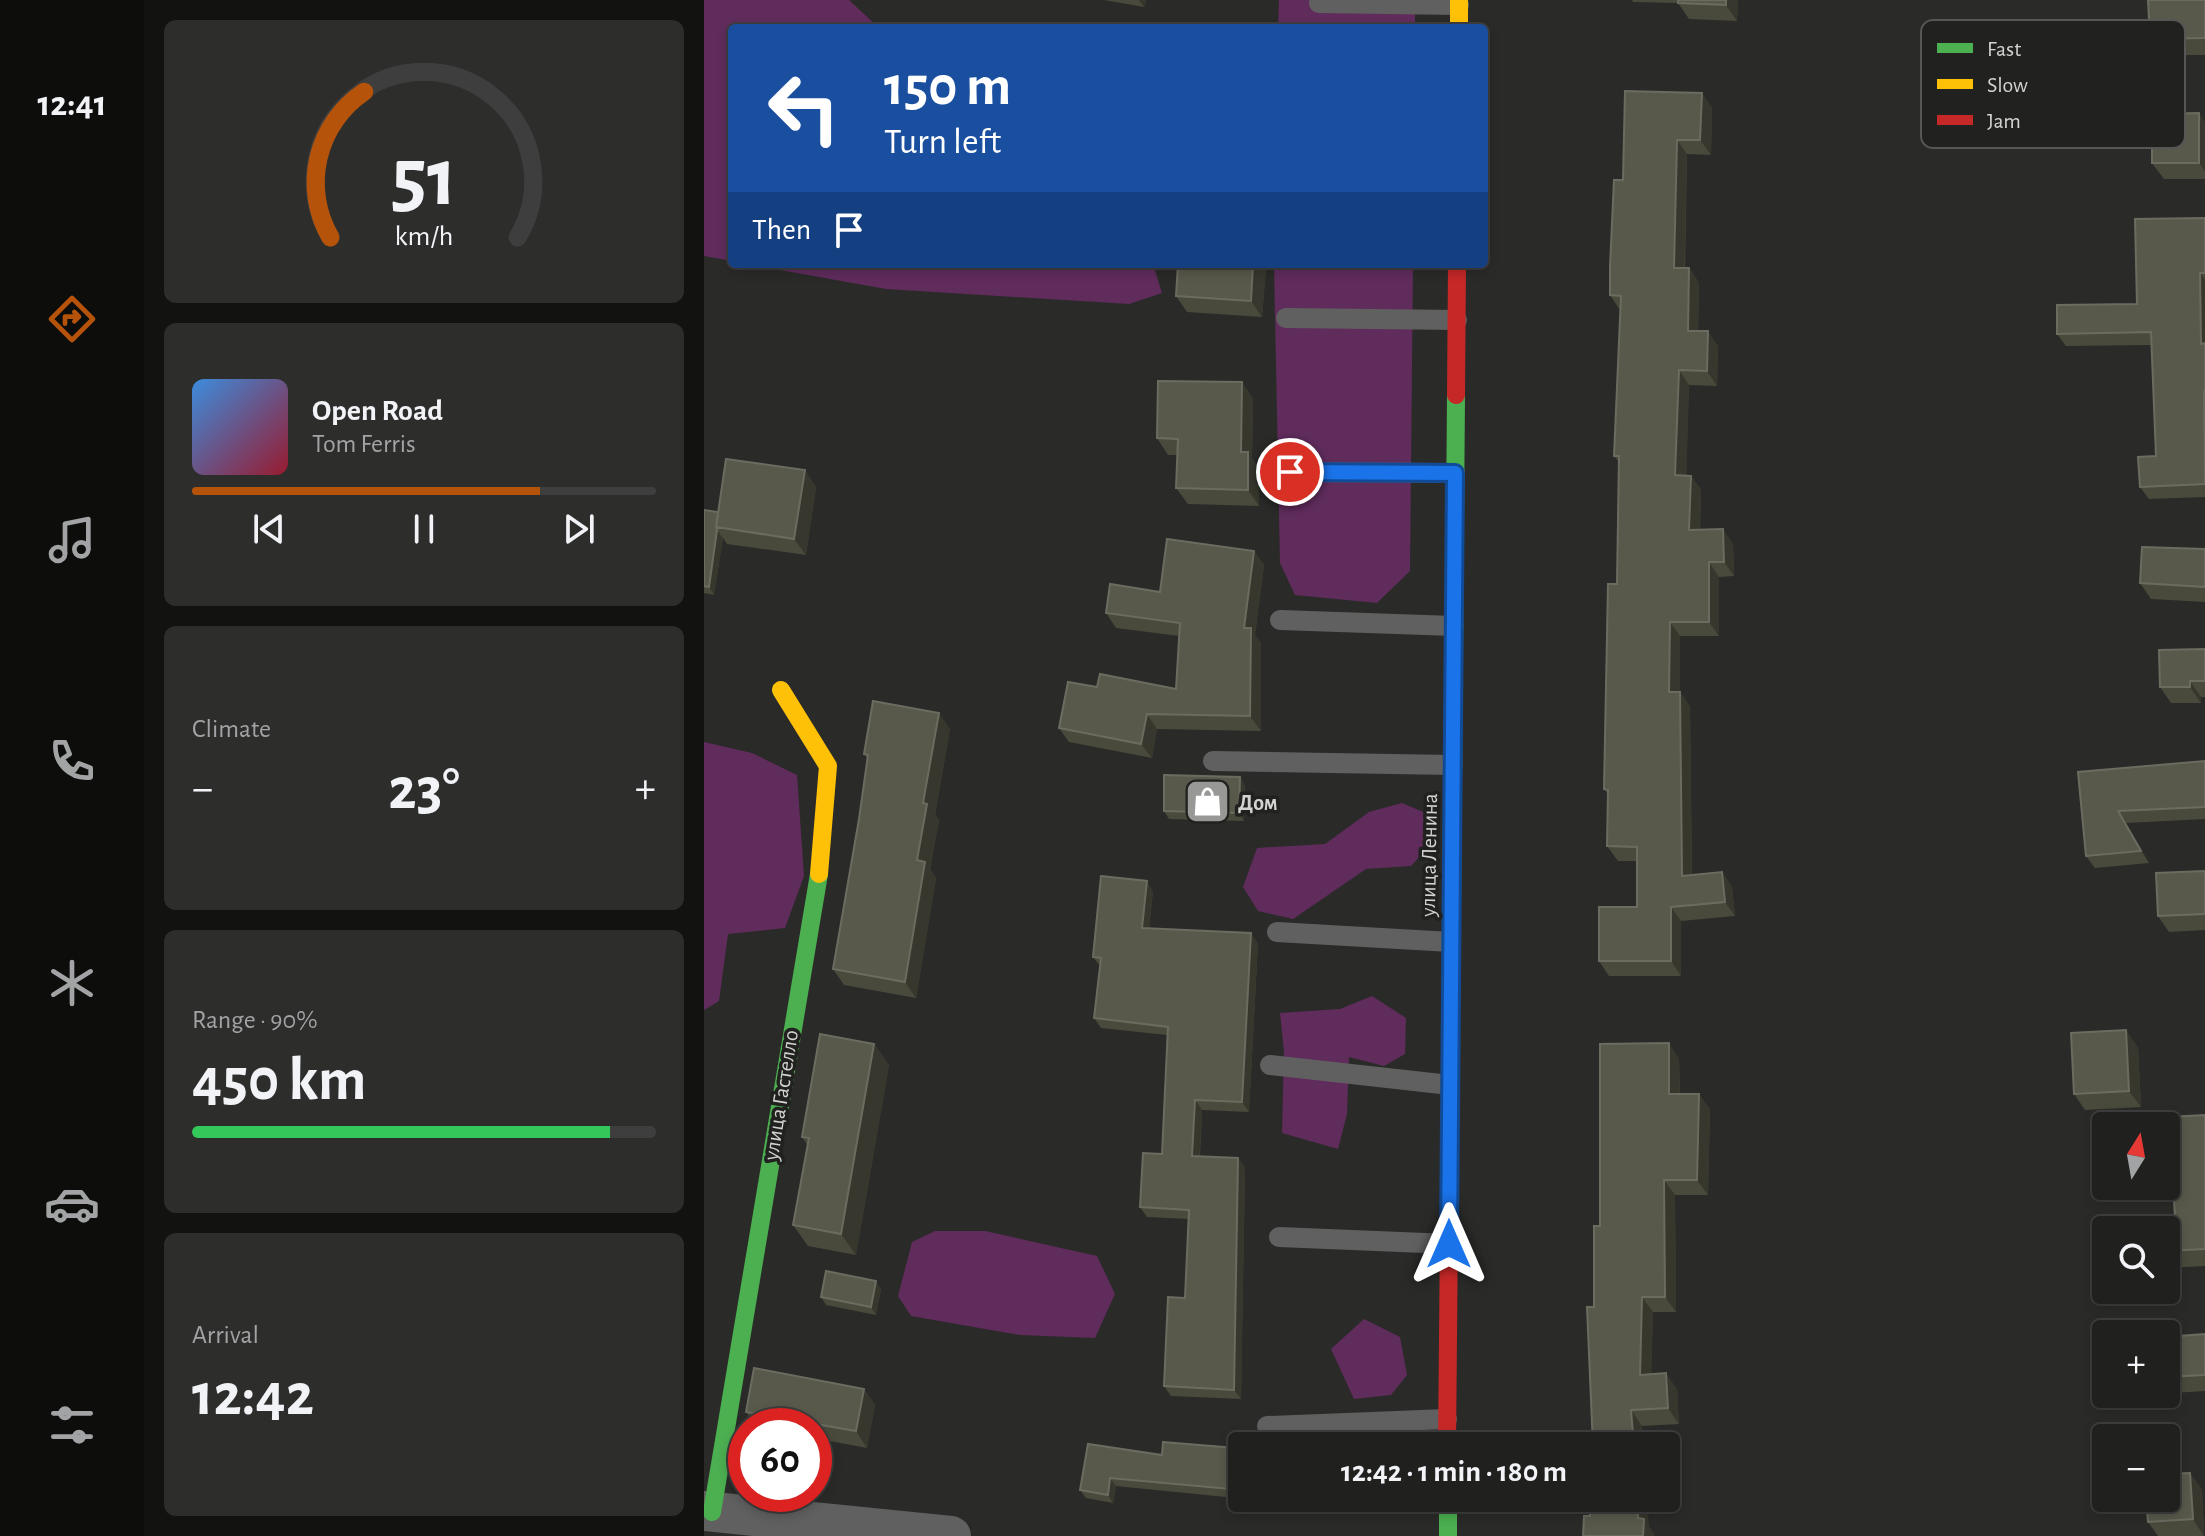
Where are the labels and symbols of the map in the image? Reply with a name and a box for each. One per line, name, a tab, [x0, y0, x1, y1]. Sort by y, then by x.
legend	[1921, 20, 2185, 148]
text: Fast	[1987, 38, 2021, 60]
text: Slow	[1987, 74, 2028, 96]
text: Jam	[1987, 110, 2021, 132]
pin	[1256, 438, 1324, 506]
shop icon: Дом	[1183, 778, 1231, 826]
place label: Дом	[1238, 792, 1278, 814]
street label: улица Ленина	[1417, 793, 1441, 918]
street label: улица Гастелло	[760, 1028, 802, 1163]
north arrow	[2092, 1112, 2180, 1200]
position arrow	[1407, 1202, 1491, 1286]
speed limit sign: 60	[728, 1408, 832, 1512]

